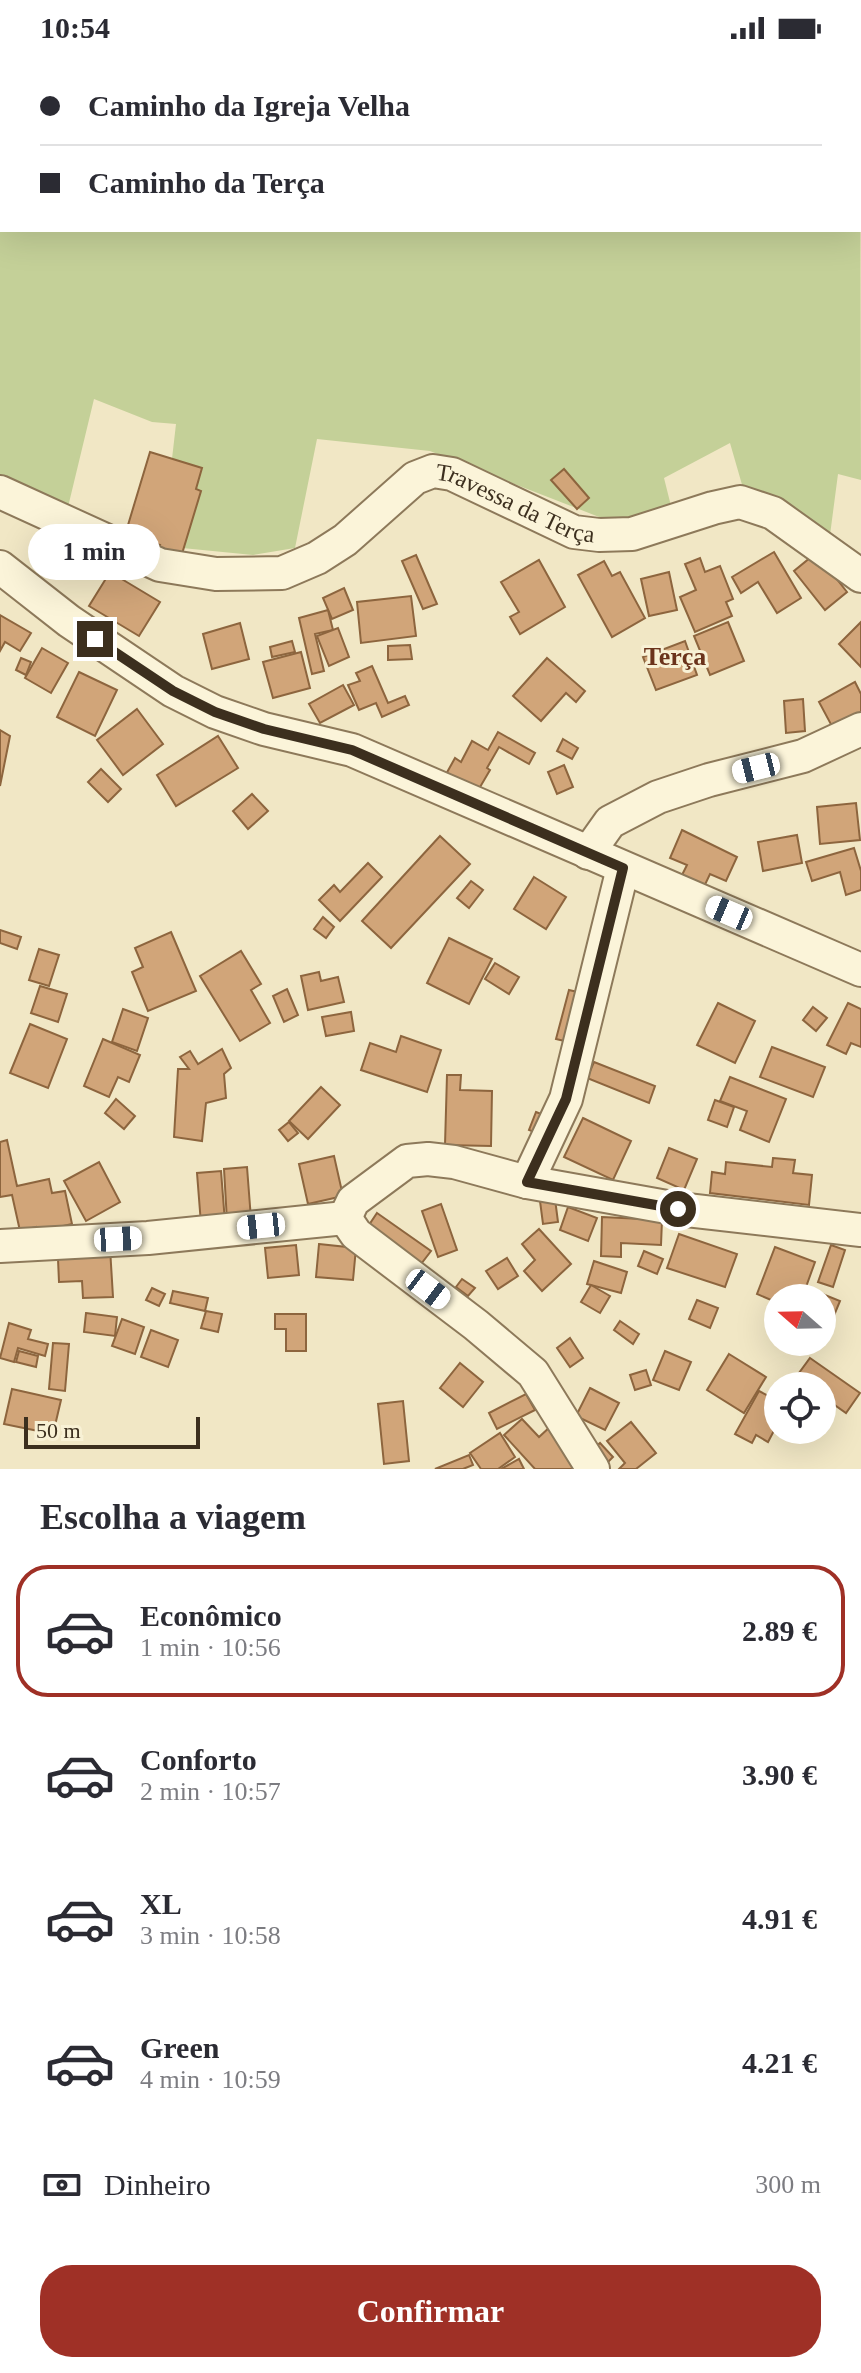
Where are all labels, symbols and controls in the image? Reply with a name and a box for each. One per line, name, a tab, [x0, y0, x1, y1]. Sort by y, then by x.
text: 10:54	[40, 11, 110, 44]
text: Caminho da Igreja Velha	[88, 89, 410, 122]
text: Caminho da Terça	[88, 166, 325, 199]
street label: Travessa da Terça	[434, 459, 596, 547]
callout: 1 min	[29, 523, 161, 579]
text: 1 min	[63, 537, 125, 566]
route end	[77, 621, 113, 657]
district label: Terça	[644, 642, 706, 671]
car	[730, 751, 782, 785]
car	[702, 893, 756, 933]
route start	[660, 1191, 696, 1227]
car	[236, 1212, 286, 1240]
car	[93, 1226, 143, 1252]
car	[402, 1265, 454, 1313]
north arrow	[764, 1284, 836, 1356]
map controls	[764, 1284, 836, 1444]
button: locate	[764, 1372, 836, 1444]
scale bar	[24, 1413, 200, 1449]
text: 50 m	[36, 1418, 81, 1443]
text: Escolha a viagem	[40, 1497, 306, 1537]
icon: car	[44, 1595, 116, 1667]
text: Econômico	[140, 1599, 282, 1632]
text: 2.89 €	[742, 1614, 817, 1647]
text: 1 min · 10:56	[140, 1633, 281, 1662]
icon: car	[44, 1739, 116, 1811]
text: Conforto	[140, 1743, 257, 1776]
text: 3.90 €	[742, 1758, 817, 1791]
text: 2 min · 10:57	[140, 1777, 281, 1806]
icon: car	[44, 1883, 116, 1955]
text: XL	[140, 1887, 182, 1920]
text: 4.91 €	[742, 1902, 817, 1935]
text: 3 min · 10:58	[140, 1921, 281, 1950]
icon: car	[44, 2027, 116, 2099]
text: Green	[140, 2031, 219, 2064]
text: 4.21 €	[742, 2046, 817, 2079]
text: 4 min · 10:59	[140, 2065, 281, 2094]
icon: cash	[40, 2163, 84, 2207]
text: Dinheiro	[104, 2168, 211, 2201]
text: 300 m	[755, 2170, 821, 2199]
button: Confirmar	[40, 2265, 821, 2357]

